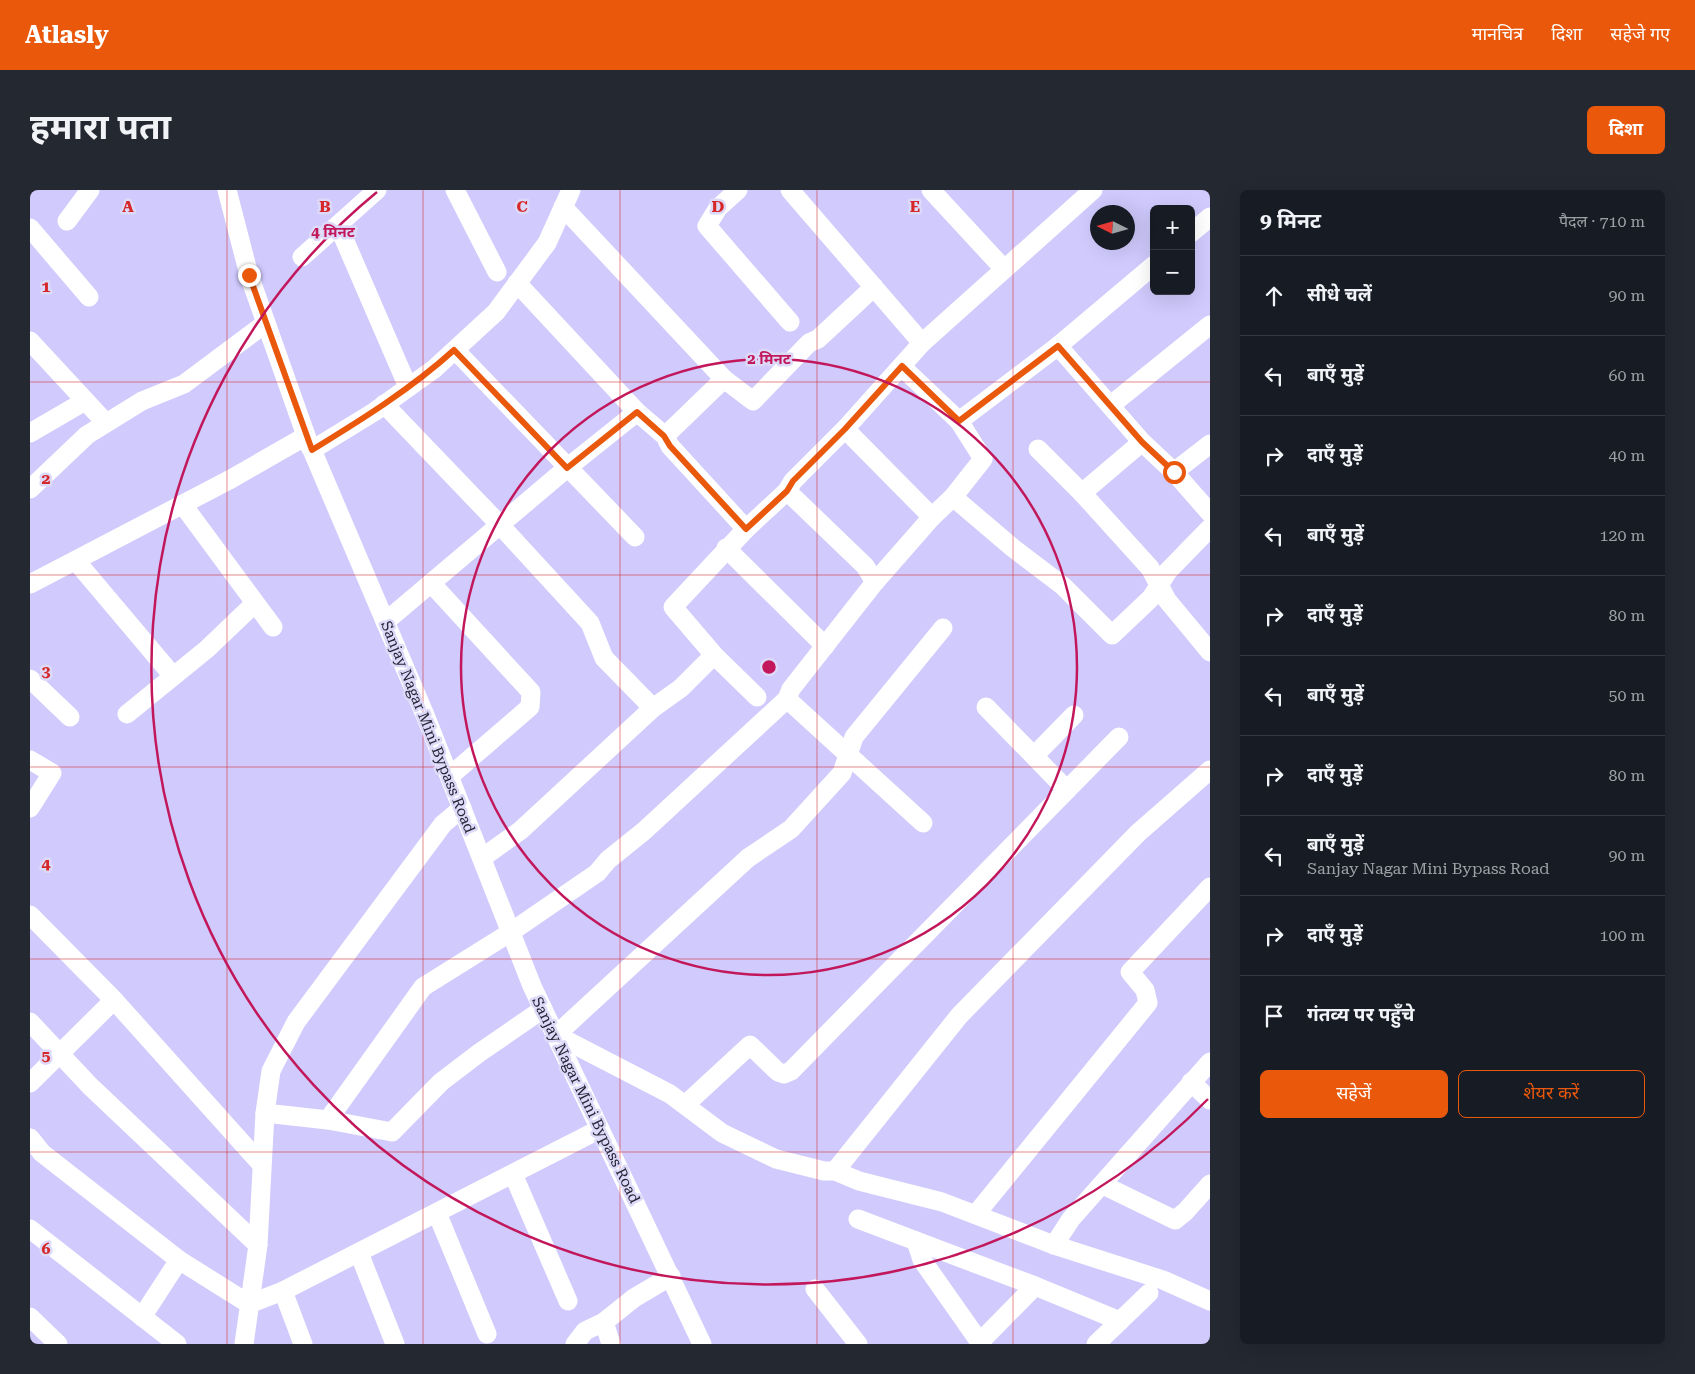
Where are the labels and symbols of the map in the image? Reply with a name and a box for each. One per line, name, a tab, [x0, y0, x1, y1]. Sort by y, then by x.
text: A	[122, 197, 134, 216]
text: B	[319, 197, 331, 216]
text: C	[516, 197, 528, 216]
text: D	[712, 197, 725, 216]
text: E	[910, 197, 920, 216]
north arrow	[1090, 205, 1135, 250]
text: 4 मिनट	[311, 223, 356, 241]
route end	[238, 264, 261, 287]
text: 1	[42, 277, 51, 296]
text: 2 मिनट	[747, 350, 792, 368]
route start	[1163, 461, 1186, 484]
text: 2	[42, 469, 51, 488]
street label: Sanjay Nagar Mini Bypass Road	[377, 618, 479, 836]
centre of rings	[760, 658, 778, 676]
text: 3	[42, 662, 51, 681]
text: 4	[42, 854, 51, 873]
street label: Sanjay Nagar Mini Bypass Road	[528, 994, 644, 1206]
text: 5	[42, 1046, 51, 1065]
text: 6	[42, 1239, 51, 1258]

